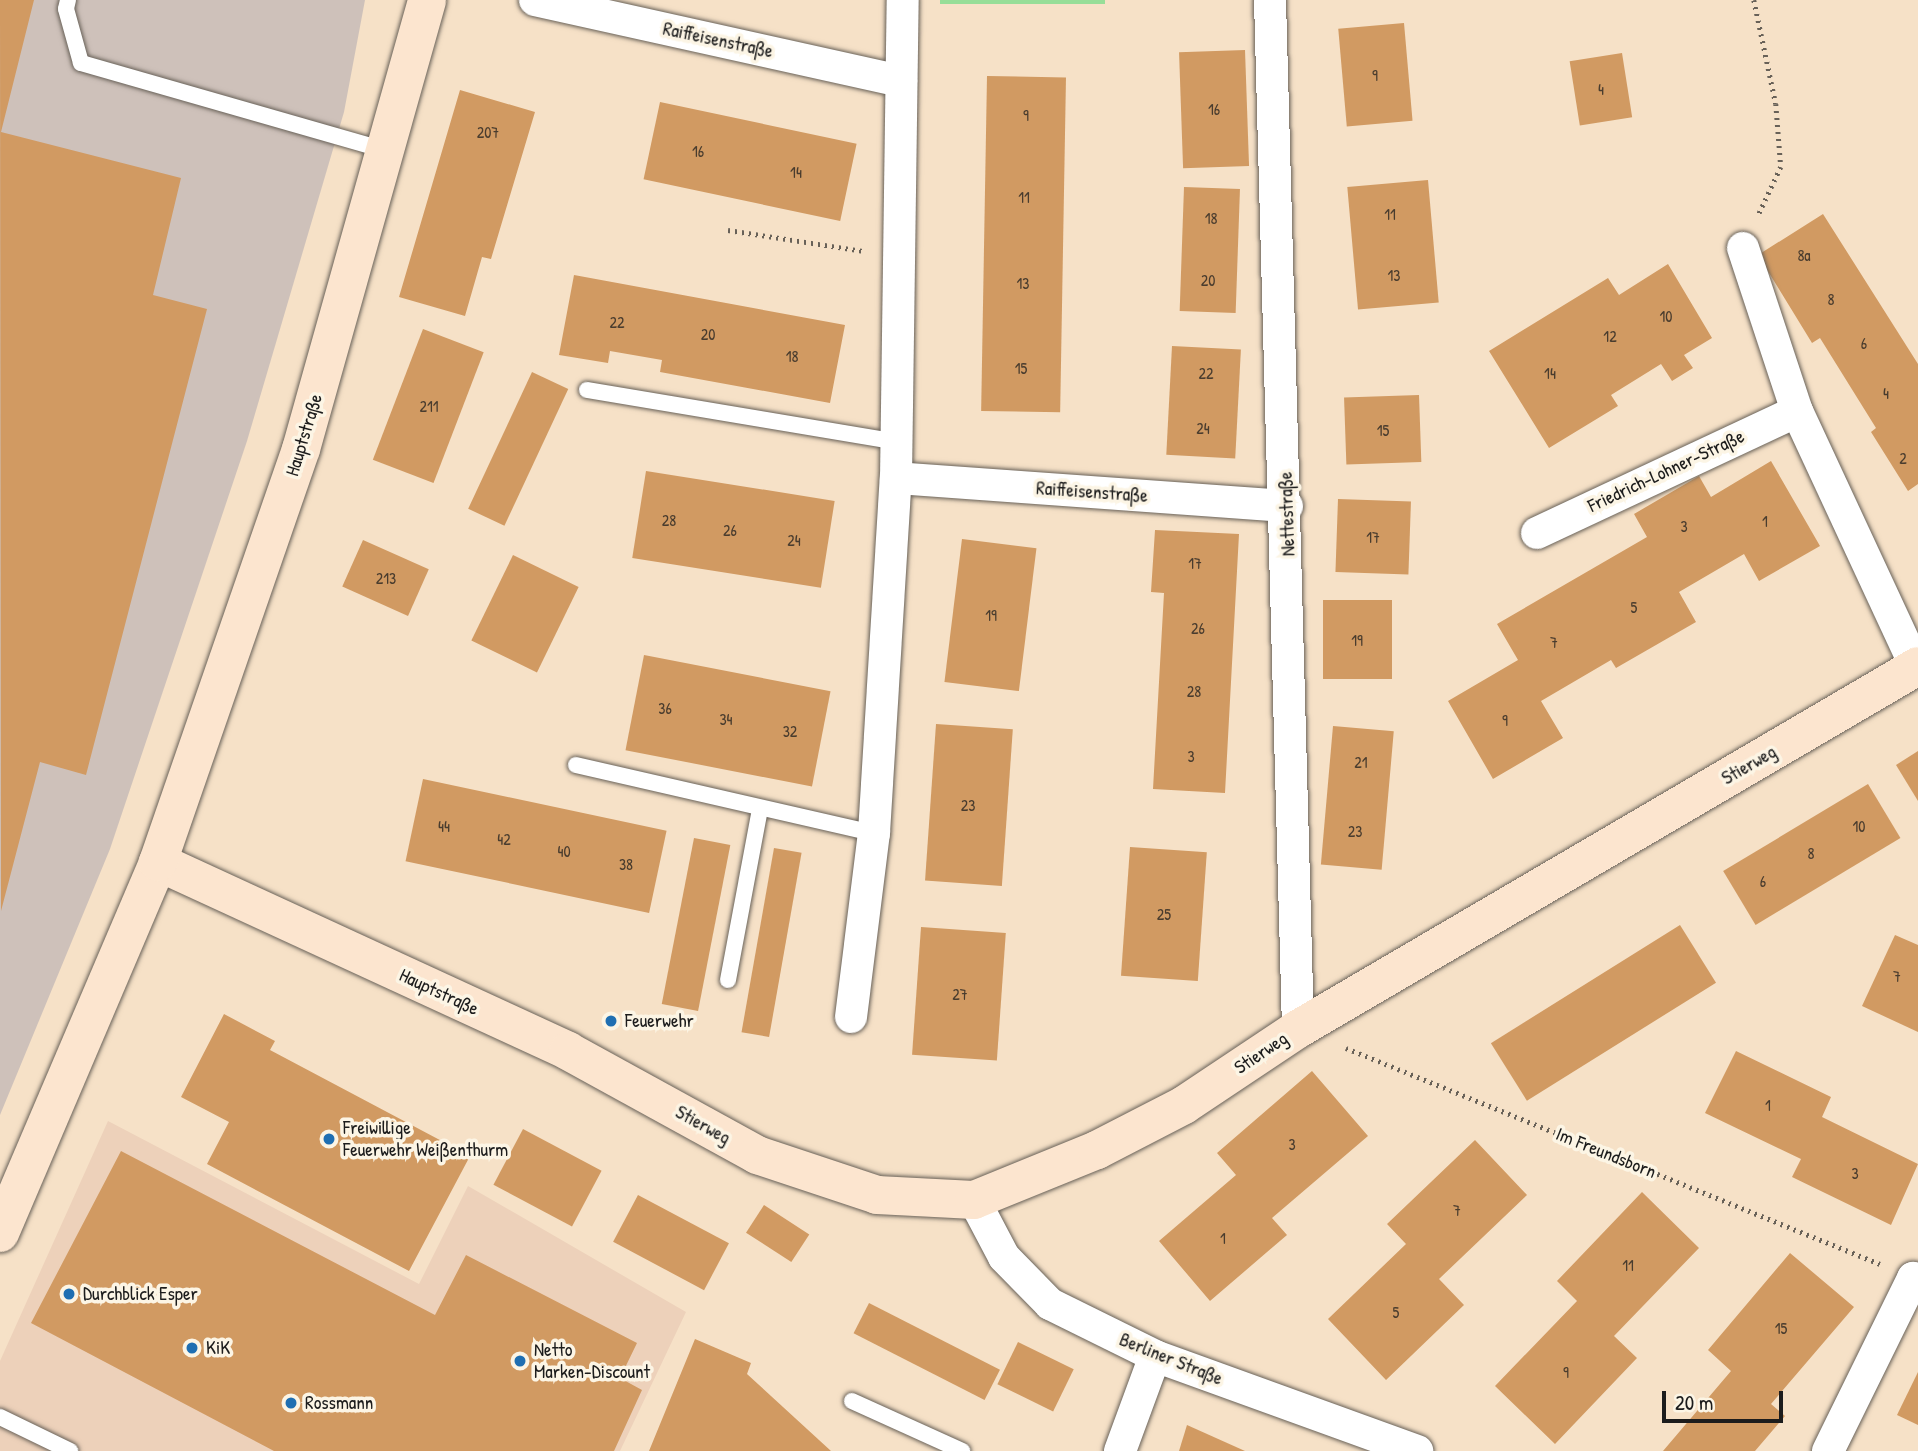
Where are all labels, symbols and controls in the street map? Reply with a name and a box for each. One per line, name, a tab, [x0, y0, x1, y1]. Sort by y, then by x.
street label: Raiffeisenstraße	[661, 17, 775, 63]
house number: 9	[1372, 65, 1378, 85]
house number: 4	[1598, 79, 1604, 99]
house number: 16	[1208, 99, 1220, 119]
house number: 9	[1023, 105, 1029, 125]
house number: 207	[477, 122, 499, 142]
house number: 16	[692, 141, 704, 161]
house number: 14	[790, 162, 802, 182]
house number: 11	[1018, 187, 1030, 207]
house number: 11	[1384, 204, 1396, 224]
house number: 18	[1205, 208, 1217, 228]
house number: 8a	[1797, 245, 1811, 265]
house number: 13	[1388, 265, 1400, 285]
house number: 20	[1201, 270, 1215, 290]
house number: 13	[1017, 273, 1029, 293]
house number: 8	[1828, 289, 1834, 309]
house number: 10	[1660, 306, 1672, 326]
house number: 22	[610, 312, 624, 332]
house number: 20	[701, 324, 715, 344]
house number: 12	[1603, 326, 1617, 346]
house number: 6	[1861, 333, 1867, 353]
house number: 18	[786, 346, 798, 366]
house number: 15	[1015, 358, 1027, 378]
house number: 22	[1199, 363, 1213, 383]
house number: 14	[1544, 363, 1556, 383]
house number: 4	[1883, 383, 1889, 403]
street label: Hauptstraße	[281, 391, 327, 479]
house number: 211	[419, 396, 439, 416]
house number: 24	[1196, 418, 1210, 438]
house number: 15	[1377, 420, 1389, 440]
street label: Friedrich-Lohner-Straße	[1584, 425, 1748, 517]
house number: 2	[1899, 448, 1907, 468]
street label: Nettestraße	[1274, 471, 1300, 557]
street label: Raiffeisenstraße	[1035, 477, 1149, 507]
house number: 28	[662, 510, 676, 530]
house number: 1	[1762, 511, 1768, 531]
house number: 3	[1680, 516, 1688, 536]
house number: 26	[723, 520, 737, 540]
house number: 17	[1366, 527, 1380, 547]
house number: 24	[787, 530, 801, 550]
house number: 17	[1188, 553, 1202, 573]
house number: 213	[376, 568, 396, 588]
house number: 5	[1631, 597, 1637, 617]
house number: 19	[985, 605, 997, 625]
house number: 26	[1191, 618, 1205, 638]
house number: 19	[1351, 630, 1363, 650]
house number: 7	[1550, 632, 1558, 652]
house number: 28	[1187, 681, 1201, 701]
house number: 36	[658, 698, 672, 718]
house number: 34	[719, 709, 733, 729]
house number: 9	[1502, 710, 1508, 730]
house number: 32	[783, 721, 797, 741]
street label: Stierweg	[1718, 740, 1780, 790]
house number: 3	[1187, 746, 1195, 766]
house number: 21	[1354, 752, 1368, 772]
house number: 23	[961, 795, 975, 815]
house number: 44	[438, 816, 450, 836]
house number: 10	[1853, 816, 1865, 836]
house number: 23	[1348, 821, 1362, 841]
house number: 42	[497, 829, 511, 849]
house number: 40	[557, 841, 571, 861]
house number: 8	[1808, 843, 1814, 863]
house number: 38	[619, 854, 633, 874]
house number: 6	[1760, 871, 1766, 891]
house number: 25	[1157, 904, 1171, 924]
street label: Hauptstraße	[396, 964, 482, 1020]
house number: 7	[1893, 966, 1901, 986]
house number: 27	[952, 984, 968, 1004]
place label: Feuerwehr	[625, 1010, 694, 1032]
marker: Feuerwehr	[603, 1013, 619, 1029]
street label: Stierweg	[1230, 1027, 1292, 1079]
house number: 1	[1765, 1095, 1771, 1115]
street label: Stierweg	[672, 1101, 734, 1149]
place label: Freiwillige Feuerwehr Weißenthurm	[343, 1117, 508, 1161]
street label: Im Freundsborn	[1553, 1123, 1659, 1183]
marker: Freiwillige Feuerwehr Weißenthurm	[321, 1131, 337, 1147]
house number: 3	[1288, 1134, 1296, 1154]
house number: 3	[1851, 1163, 1859, 1183]
house number: 7	[1453, 1200, 1461, 1220]
house number: 1	[1220, 1228, 1226, 1248]
house number: 11	[1622, 1255, 1634, 1275]
place label: Durchblick Esper	[83, 1283, 198, 1305]
marker: Durchblick Esper	[61, 1286, 77, 1302]
house number: 5	[1393, 1302, 1399, 1322]
house number: 15	[1775, 1318, 1787, 1338]
street label: Berliner Straße	[1116, 1328, 1226, 1390]
place label: KiK	[206, 1337, 230, 1359]
place label: Netto Marken-Discount	[534, 1339, 650, 1383]
marker: KiK	[184, 1340, 200, 1356]
marker: Netto Marken-Discount	[512, 1353, 528, 1369]
house number: 9	[1563, 1362, 1569, 1382]
scale bar	[1666, 1378, 1787, 1422]
text: 20 m	[1675, 1388, 1713, 1417]
place label: Rossmann	[305, 1392, 373, 1414]
marker: Rossmann	[283, 1395, 299, 1411]

